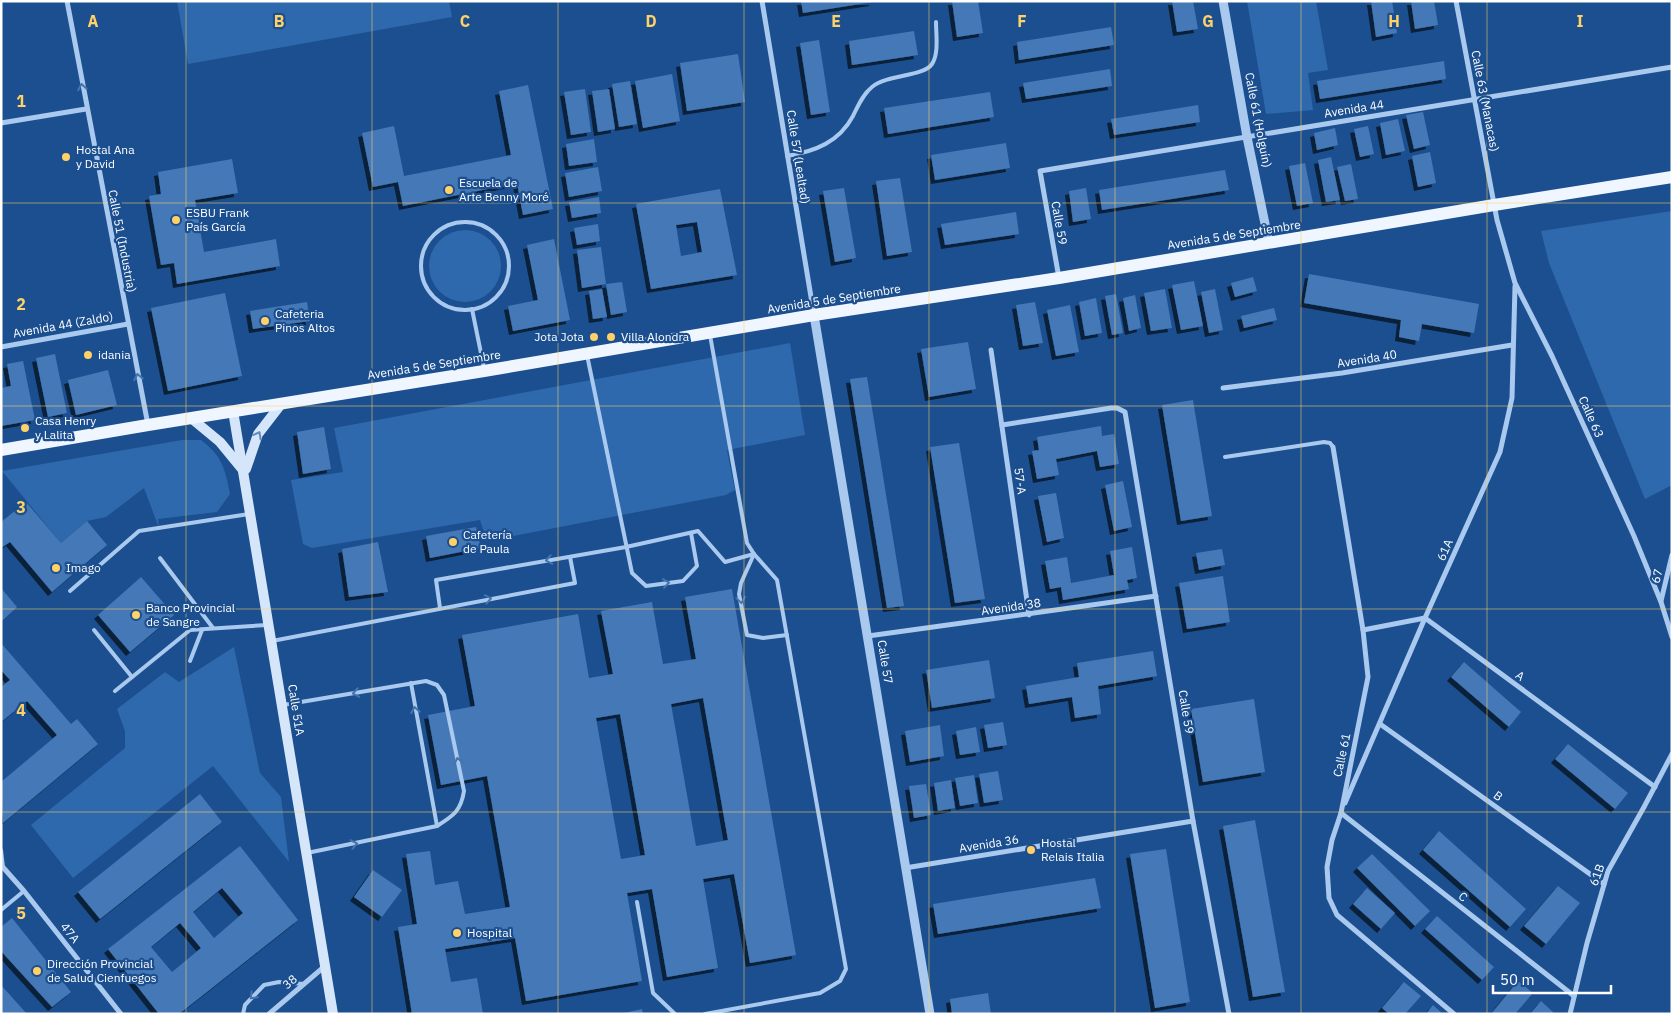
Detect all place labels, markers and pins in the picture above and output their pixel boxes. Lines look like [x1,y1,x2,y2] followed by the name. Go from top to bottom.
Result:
[76,142,135,171] place label: Hostal Ana y David
[60,151,72,163] marker: Hostal Ana y David
[459,175,549,204] place label: Escuela de Arte Benny Moré
[443,184,455,196] marker: Escuela de Arte Benny Moré
[186,205,250,234] place label: ESBU Frank País García
[170,214,182,226] marker: ESBU Frank País García
[275,306,335,335] place label: Cafeteria Pinos Altos
[259,315,271,327] marker: Cafeteria Pinos Altos
[534,329,585,344] place label: Jota Jota
[621,329,690,344] place label: Villa Alondra
[588,331,600,343] marker: Jota Jota
[605,331,617,343] marker: Villa Alondra
[98,347,131,362] place label: idania
[82,349,94,361] marker: idania
[35,413,96,442] place label: Casa Henry y Lalita
[19,422,31,434] marker: Casa Henry y Lalita
[463,527,512,556] place label: Cafetería de Paula
[447,536,459,548] marker: Cafetería de Paula
[66,560,101,575] place label: Imago
[50,562,62,574] marker: Imago
[146,600,235,629] place label: Banco Provincial de Sangre
[130,609,142,621] marker: Banco Provincial de Sangre
[1041,835,1105,864] place label: Hostal Relais Italia
[1025,844,1037,856] marker: Hostal Relais Italia
[467,925,512,940] place label: Hospital
[451,927,463,939] marker: Hospital
[47,956,157,985] place label: Dirección Provincial de Salud Cienfuegos
[31,965,43,977] marker: Dirección Provincial de Salud Cienfuegos

